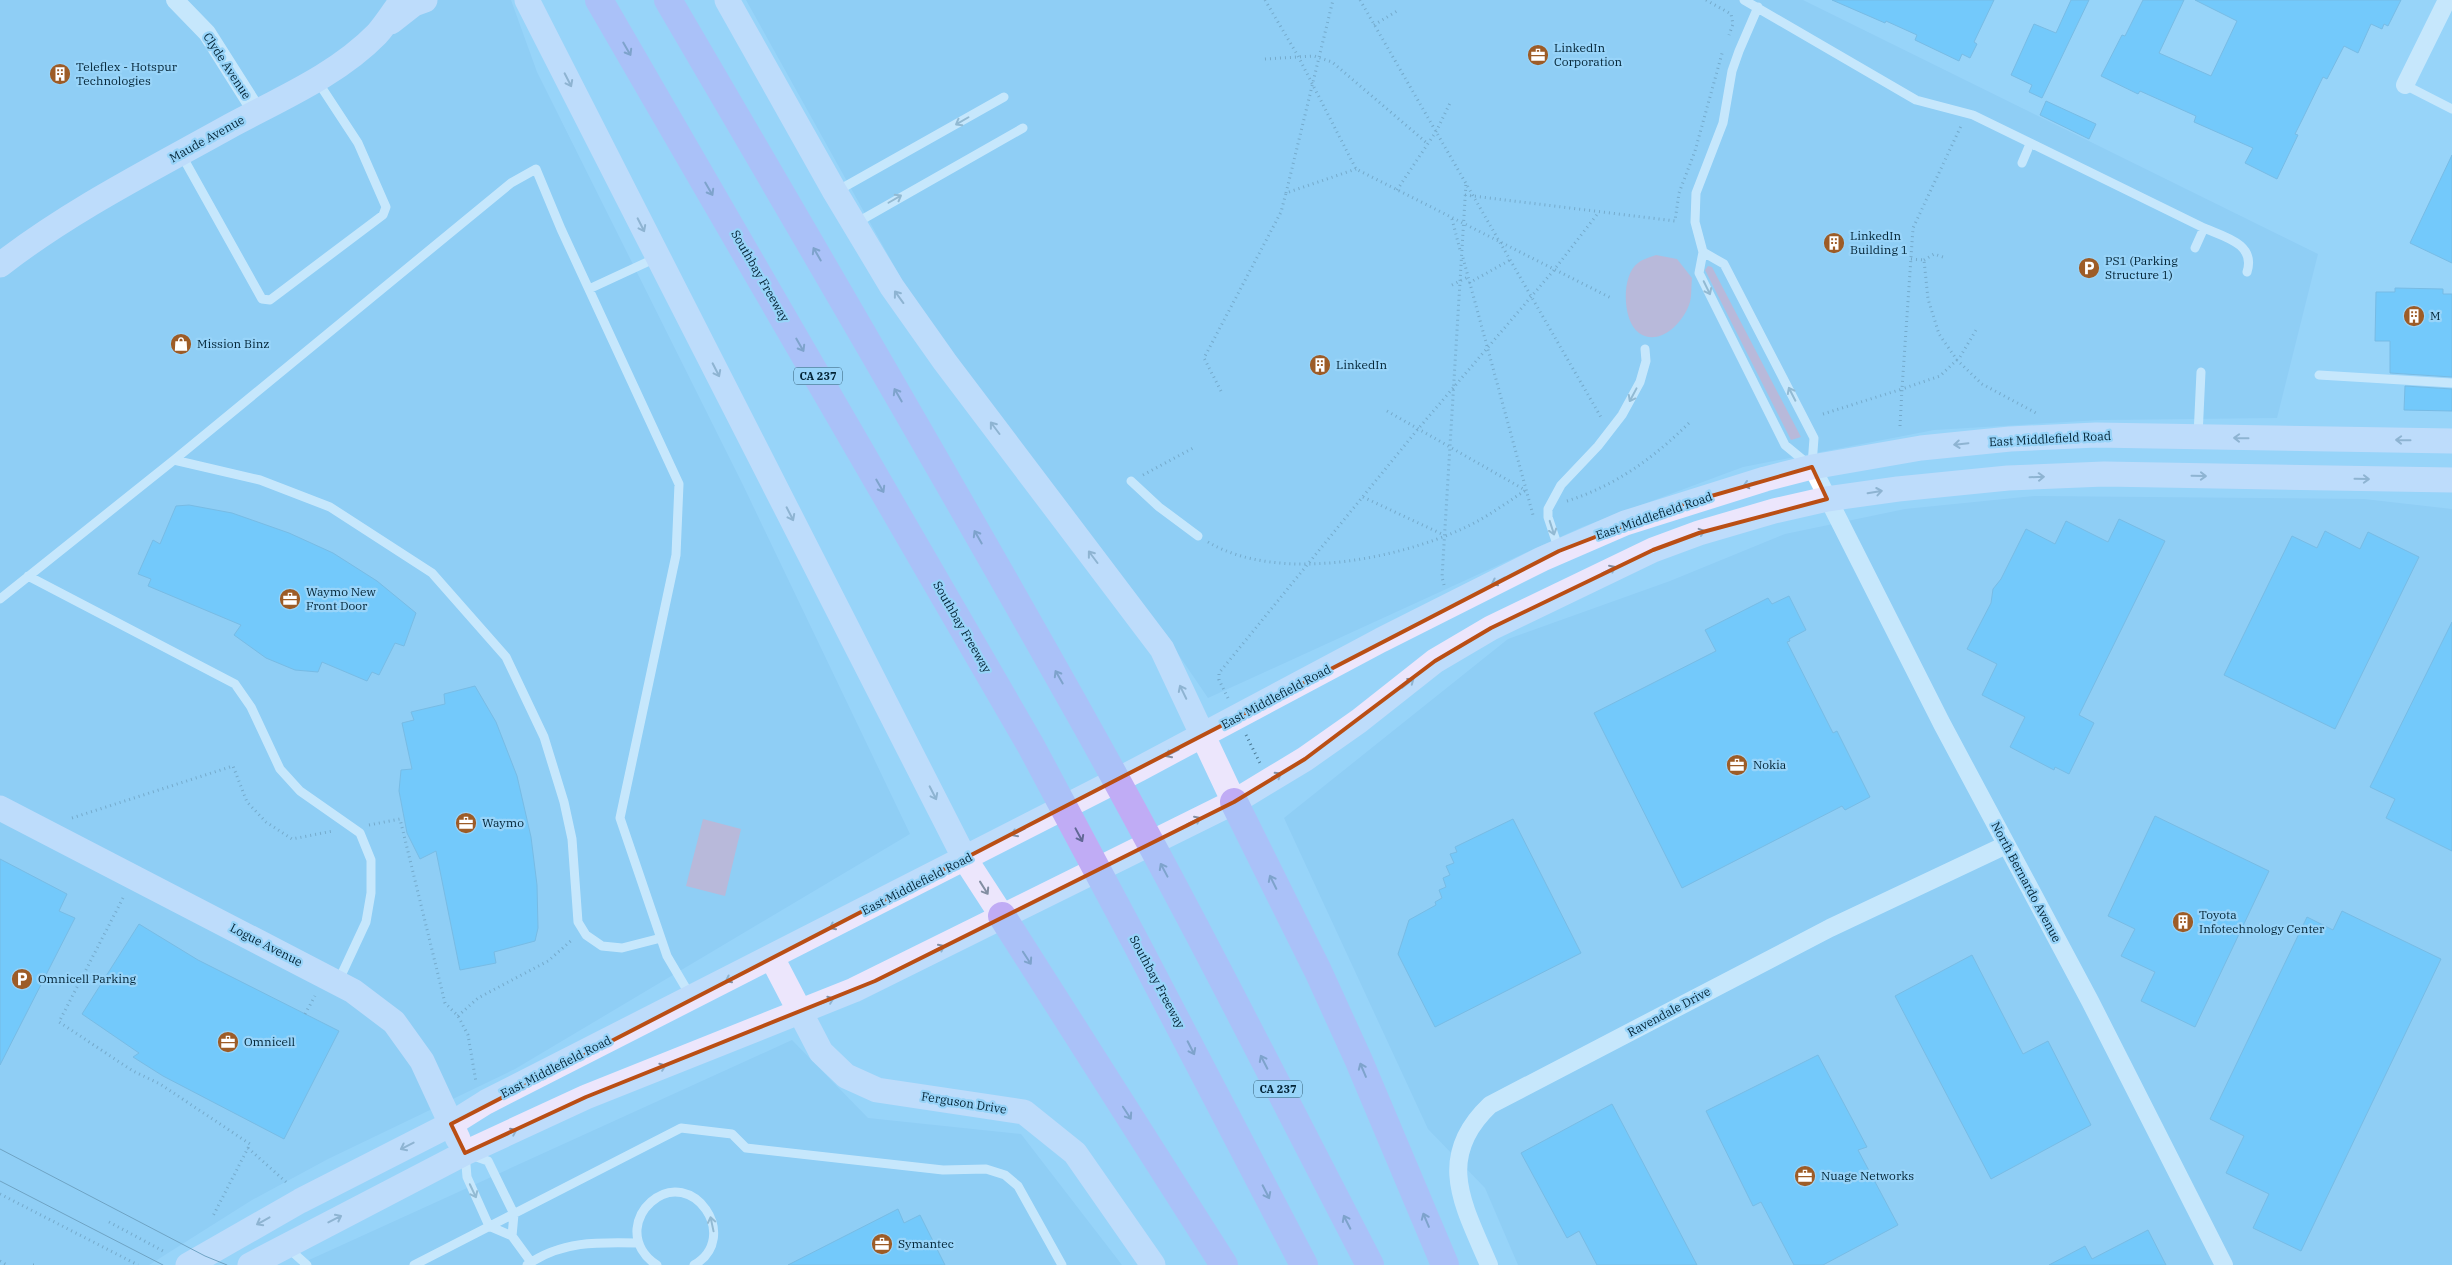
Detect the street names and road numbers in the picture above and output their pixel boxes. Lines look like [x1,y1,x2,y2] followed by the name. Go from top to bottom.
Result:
[200,30,255,102] street label: Clyde Avenue
[167,112,247,165] street label: Maude Avenue
[728,227,793,325] street label: Southbay Freeway
[794,368,842,384] road number: CA 237
[1989,428,2111,449] street label: East Middlefield Road
[1594,489,1714,543] street label: East Middlefield Road
[930,578,995,676] street label: Southbay Freeway
[1218,661,1333,732] street label: East Middlefield Road
[1988,819,2065,945] street label: North Bernardo Avenue
[859,849,975,918] street label: East Middlefield Road
[228,920,305,969] street label: Logue Avenue
[1127,933,1189,1031] street label: Southbay Freeway
[1625,983,1713,1040] street label: Ravendale Drive
[498,1032,614,1101] street label: East Middlefield Road
[1254,1080,1302,1098] road number: CA 237
[920,1088,1008,1117] street label: Ferguson Drive

